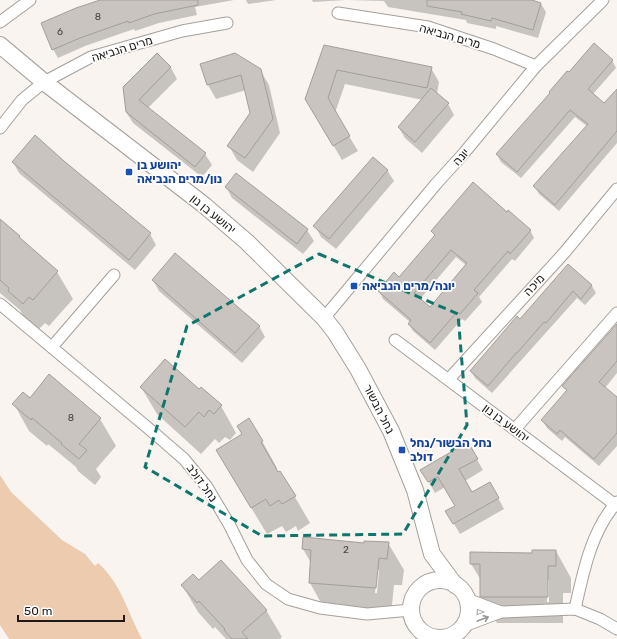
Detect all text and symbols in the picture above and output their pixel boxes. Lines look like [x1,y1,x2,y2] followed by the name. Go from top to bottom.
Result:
[95,11,101,23] house number: 8
[418,21,482,51] street label: מרים הנביאה
[57,26,63,38] house number: 6
[90,33,154,65] street label: מרים הנביאה
[450,146,472,168] street label: יונה
[137,158,222,186] place label: יהושע בן נון/מרים הנביאה
[124,167,134,177] marker: יהושע בן נון/מרים הנביאה
[187,191,239,237] street label: יהושע בן נון
[521,271,547,299] street label: מיכה
[362,279,455,293] place label: יונה/מרים הנביאה
[349,281,359,291] marker: יונה/מרים הנביאה
[361,382,397,436] street label: נחל הבשור
[480,401,532,445] street label: יהושע בן נון
[68,412,74,424] house number: 8
[410,436,491,464] place label: נחל הבשור/נחל דולב
[397,445,407,455] marker: נחל הבשור/נחל דולב
[184,461,220,505] street label: נחל דולב
[343,544,349,556] house number: 2
[18,597,124,623] scale bar
[24,604,52,618] text: 50 m
[476,615,488,623] one-way arrow

